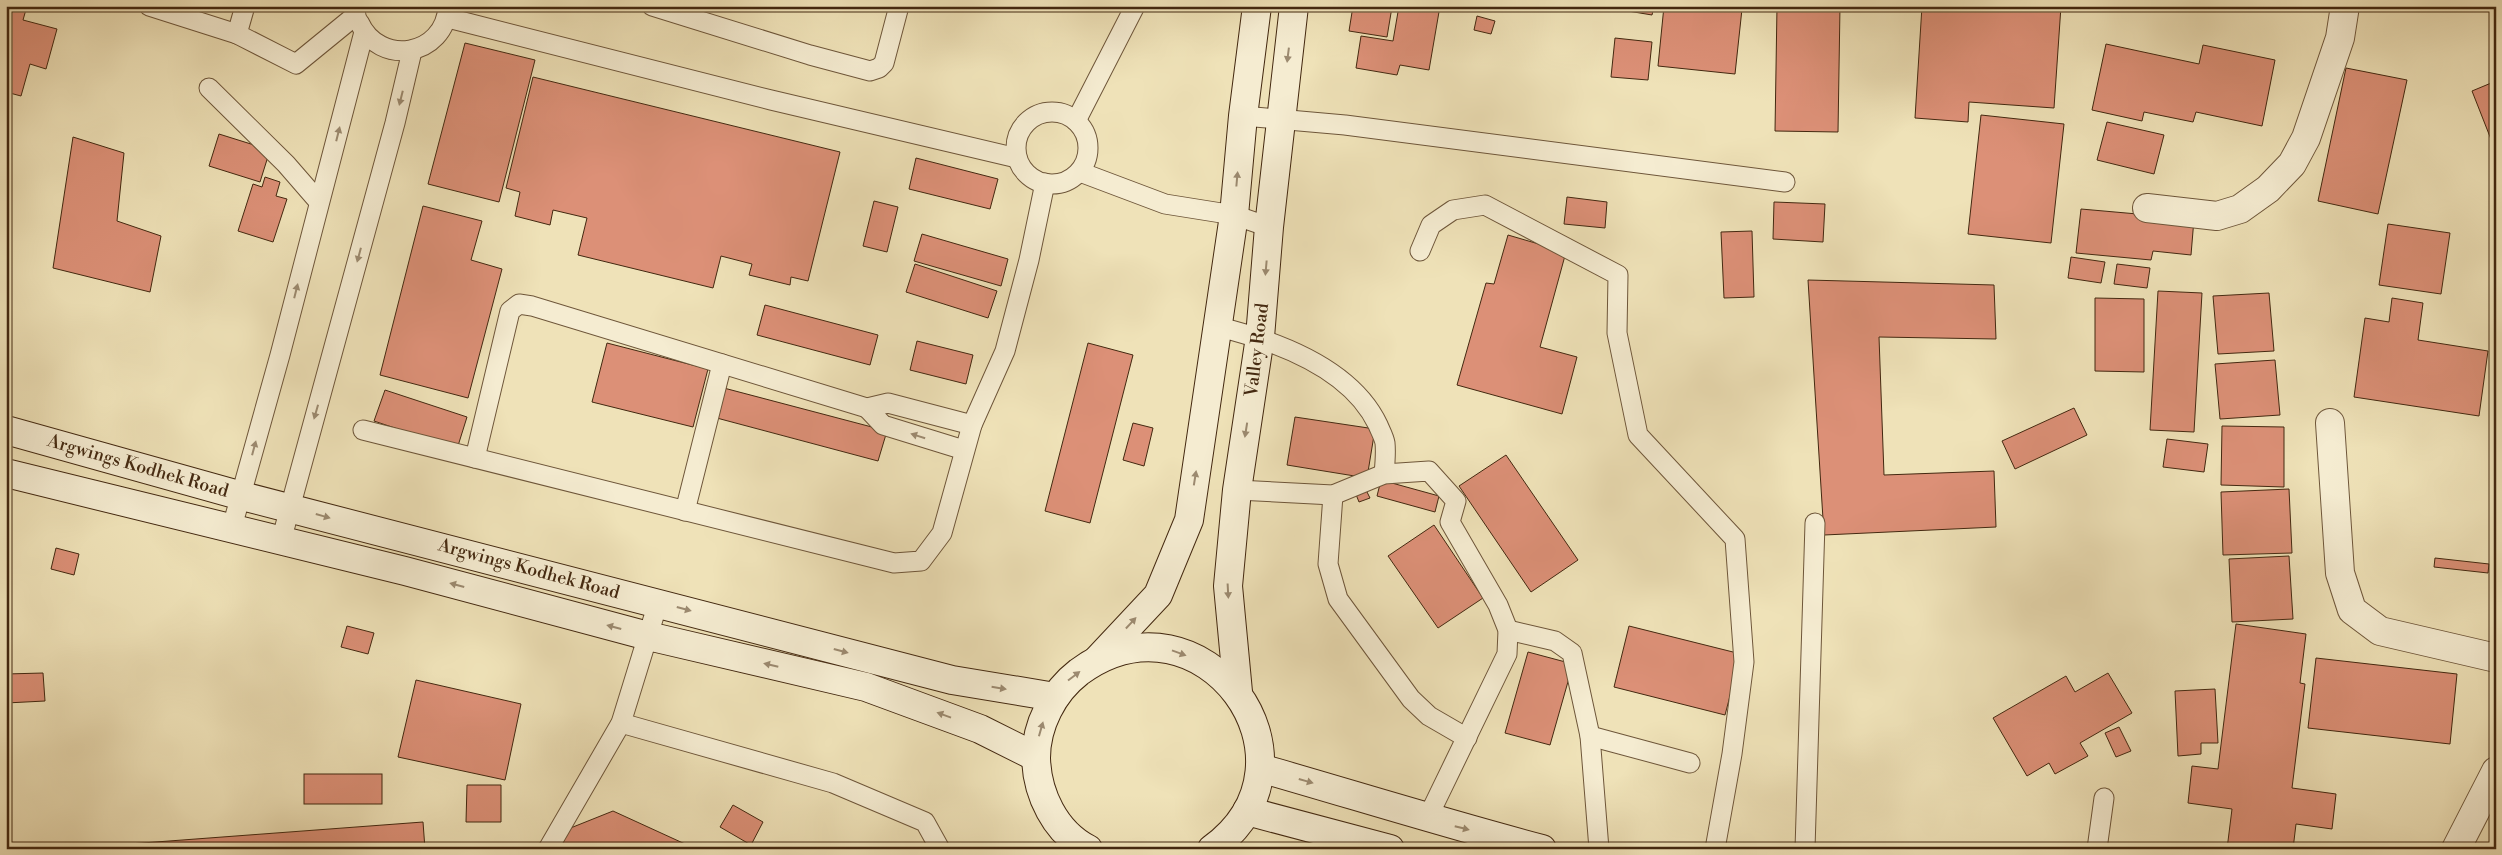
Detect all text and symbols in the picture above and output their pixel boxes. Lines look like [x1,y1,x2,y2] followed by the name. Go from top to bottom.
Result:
[1284,47,1292,63] one-way arrow
[397,91,405,106] one-way arrow
[334,127,342,142] one-way arrow
[1234,170,1242,186] one-way arrow
[355,248,363,263] one-way arrow
[1262,261,1270,277] one-way arrow
[292,284,300,299] one-way arrow
[1240,301,1274,399] street label: Valley Road
[312,405,320,420] one-way arrow
[1242,422,1250,438] one-way arrow
[44,429,232,503] street label: Argwings Kodhek Road
[910,431,925,439] one-way arrow
[250,441,258,456] one-way arrow
[1192,470,1200,486] one-way arrow
[316,513,331,521] one-way arrow
[435,533,623,605] street label: Argwings Kodhek Road
[449,580,464,588] one-way arrow
[1225,583,1233,599] one-way arrow
[677,606,692,614] one-way arrow
[1125,618,1137,630] one-way arrow
[606,623,621,631] one-way arrow
[834,647,849,655] one-way arrow
[1172,649,1187,657] one-way arrow
[764,661,779,669] one-way arrow
[1067,671,1081,681] one-way arrow
[991,684,1007,692] one-way arrow
[936,711,951,719] one-way arrow
[1037,721,1045,736] one-way arrow
[1299,778,1314,786] one-way arrow
[1454,824,1469,832] one-way arrow

